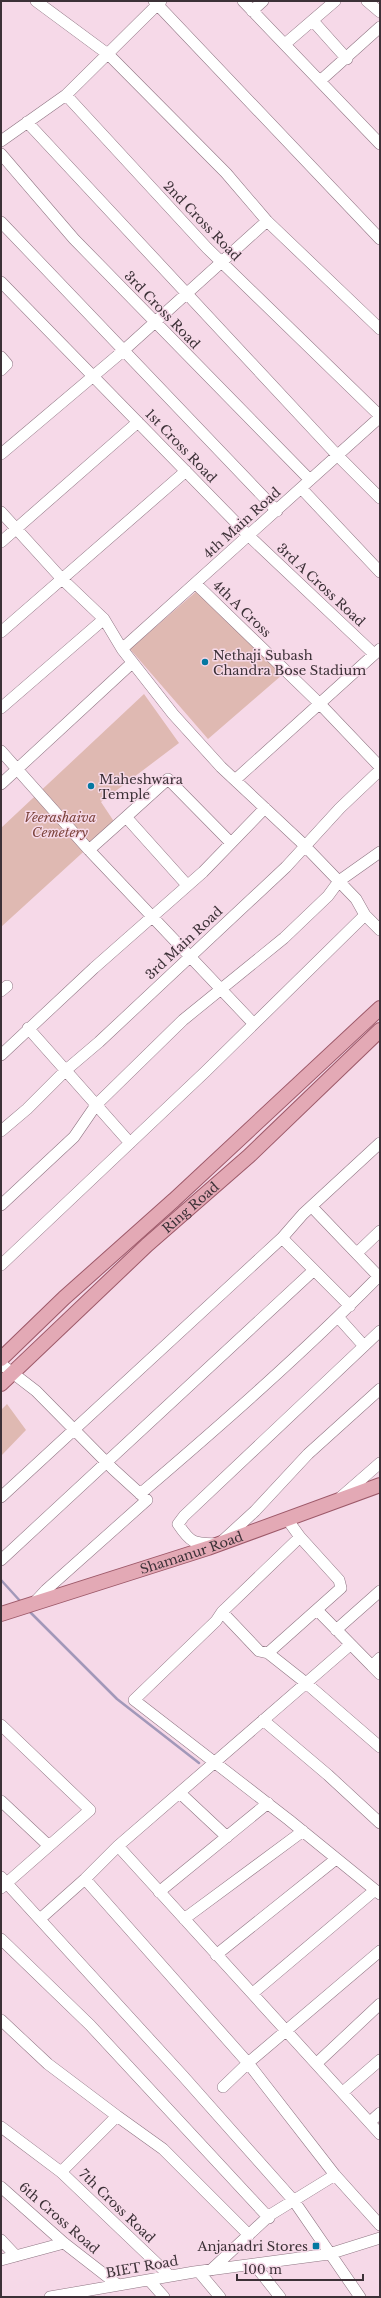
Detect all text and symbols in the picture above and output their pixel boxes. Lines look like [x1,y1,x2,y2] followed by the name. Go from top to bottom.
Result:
[160,177,245,265] street label: 2nd Cross Road
[121,268,204,353] street label: 3rd Cross Road
[142,406,220,486] street label: 1st Cross Road
[200,484,284,562] street label: 4th Main Road
[273,540,369,630] street label: 3rd A Cross Road
[209,577,275,641] street label: 4th A Cross
[213,647,366,679] place label: Nethaji Subash Chandra Bose Stadium
[200,657,210,667] marker: Nethaji Subash Chandra Bose Stadium
[99,771,184,803] place label: Maheshwara Temple
[86,781,96,791] marker: Maheshwara Temple
[24,809,96,841] park label: Veerashaiva Cemetery
[142,903,226,983] street label: 3rd Main Road
[158,1178,222,1237] street label: Ring Road
[138,1527,245,1578] street label: Shamanur Road
[75,2165,159,2247] street label: 7th Cross Road
[15,2178,103,2258] street label: 6th Cross Road
[196,2238,308,2255] place label: Anjanadri Stores
[311,2241,321,2251] marker: Anjanadri Stores
[105,2252,180,2282] street label: BIET Road
[237,2256,363,2282] scale bar
[243,2262,282,2277] text: 100 m

